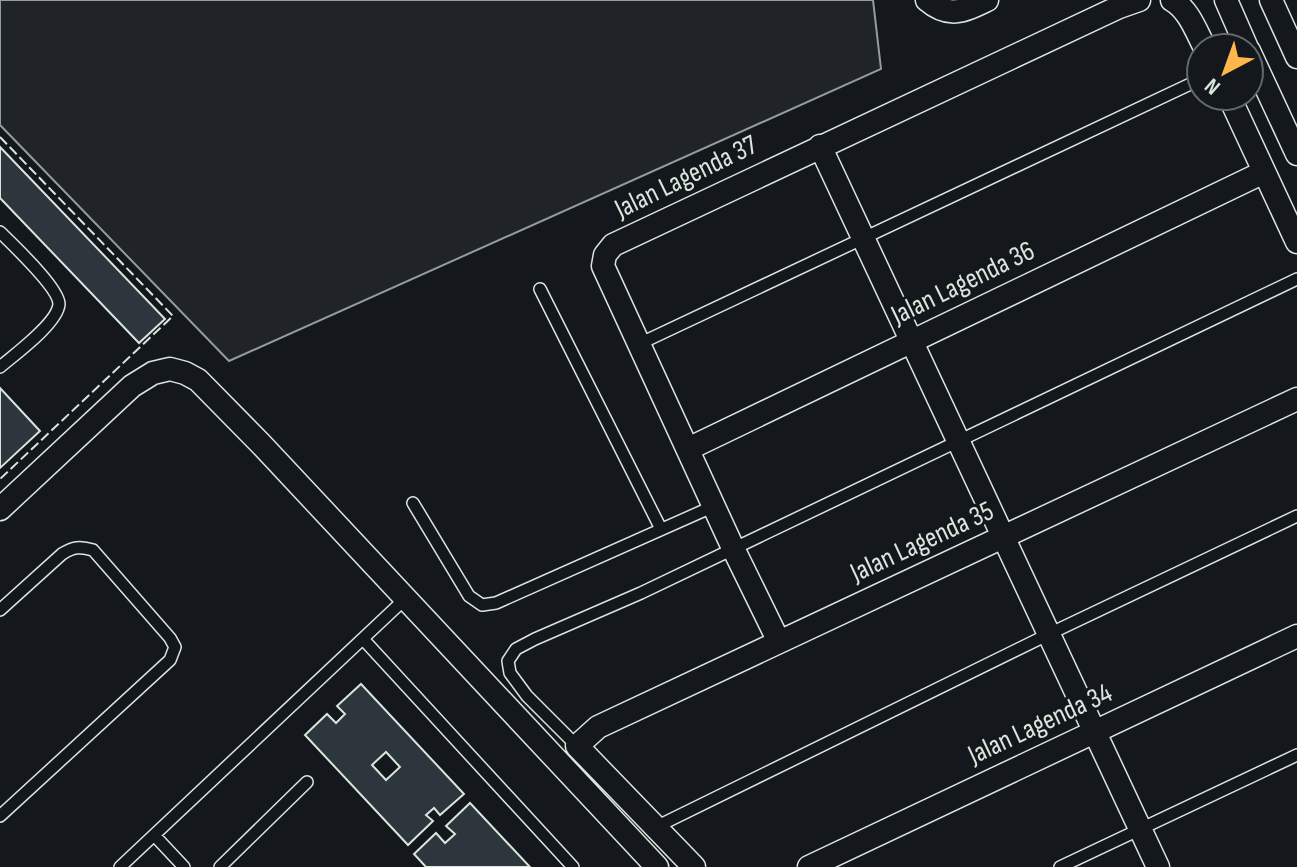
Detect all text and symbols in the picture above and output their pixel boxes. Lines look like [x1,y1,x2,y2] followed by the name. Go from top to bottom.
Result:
[1185,32,1265,112] north arrow
[1200,72,1226,100] text: N
[609,128,763,226] street label: Jalan Lagenda 37
[885,234,1040,332] street label: Jalan Lagenda 36
[844,494,999,590] street label: Jalan Lagenda 35
[962,676,1117,772] street label: Jalan Lagenda 34

